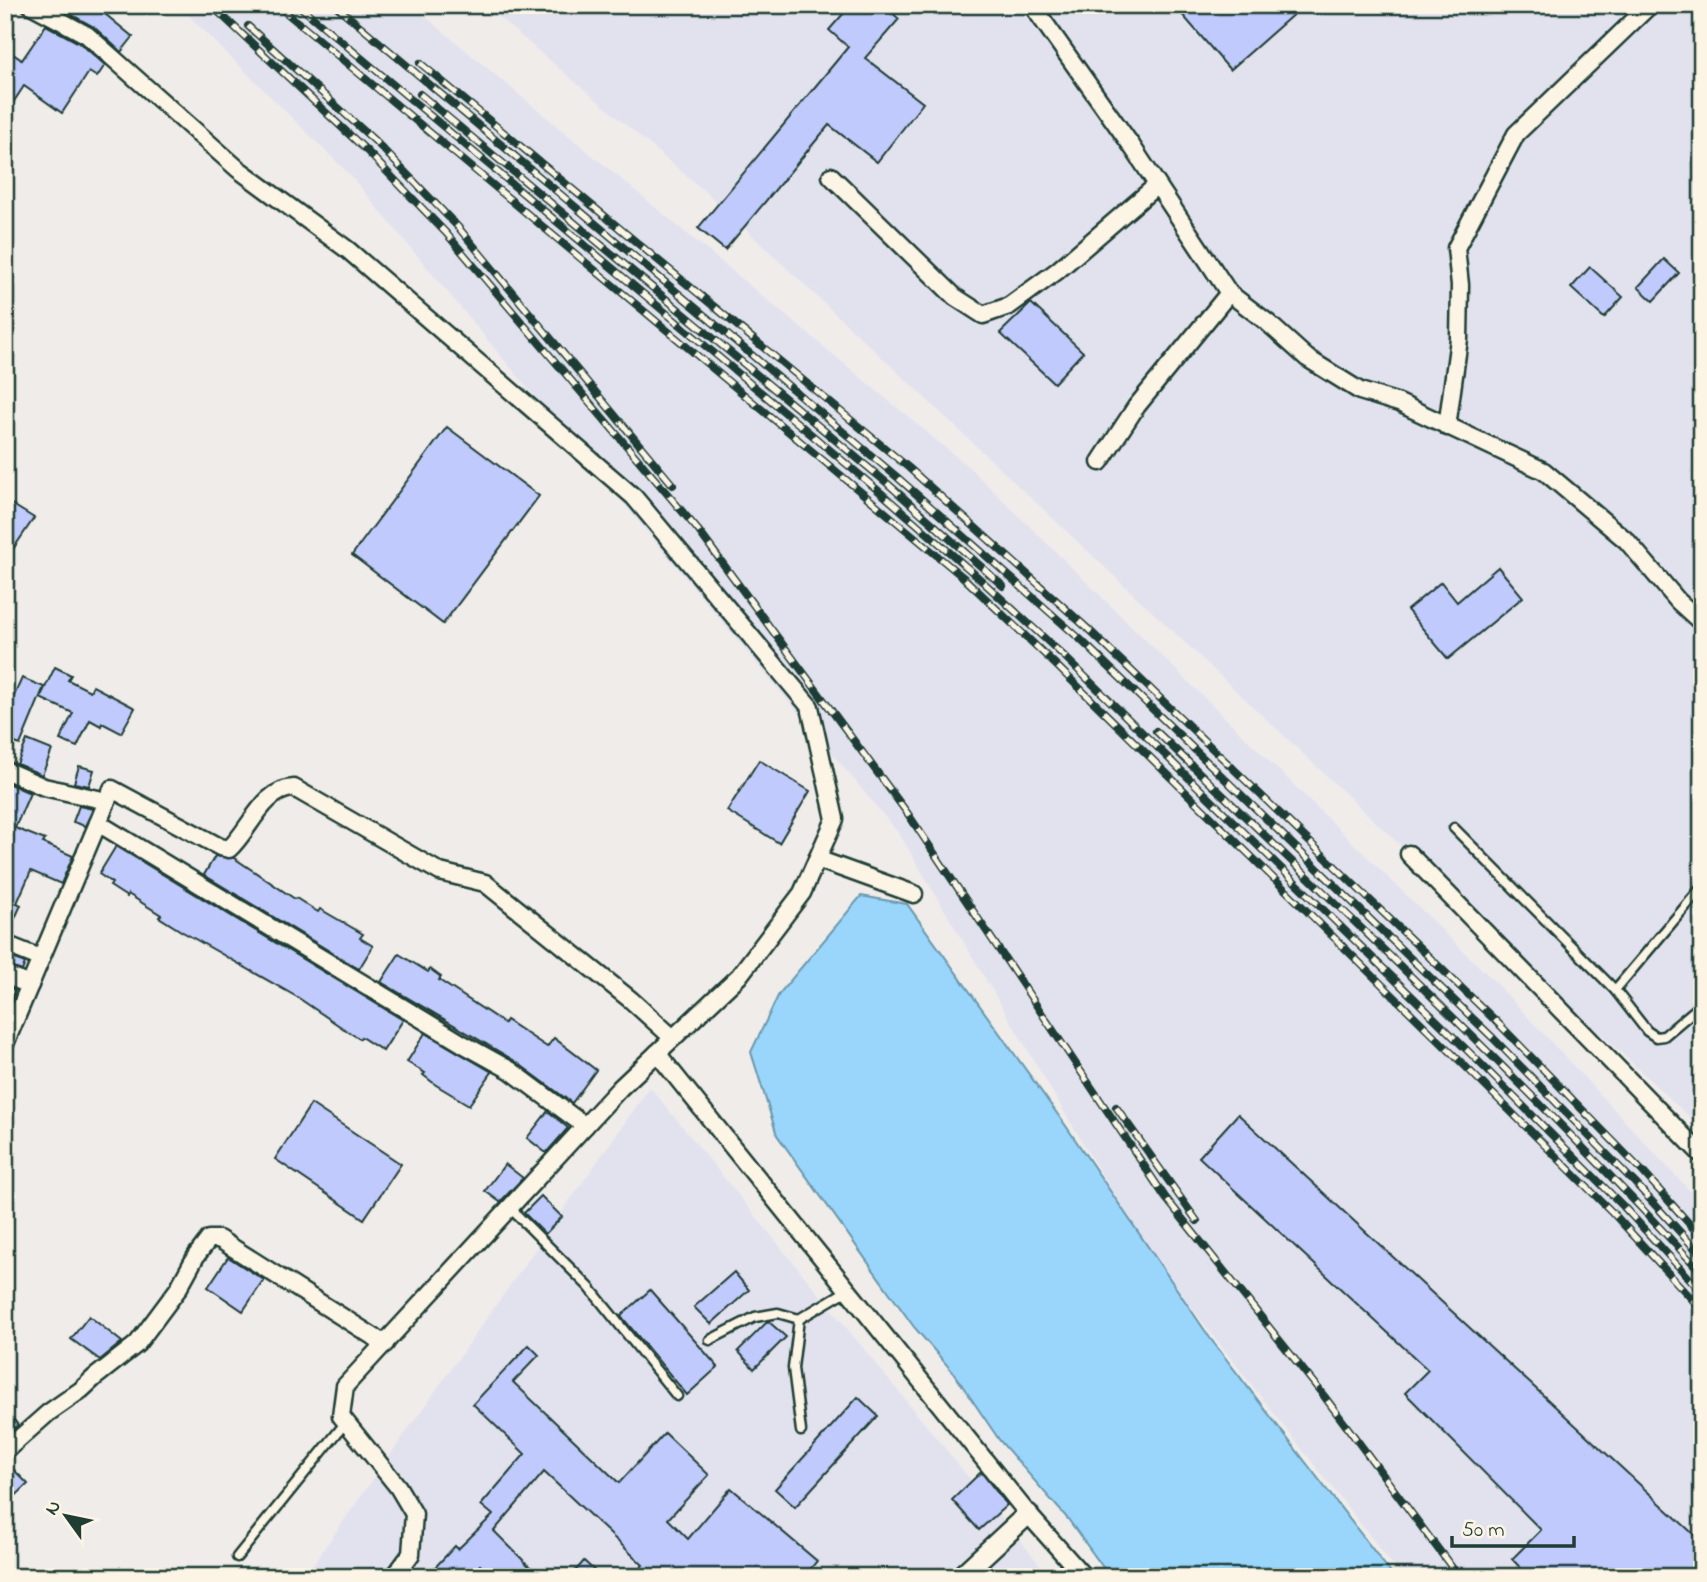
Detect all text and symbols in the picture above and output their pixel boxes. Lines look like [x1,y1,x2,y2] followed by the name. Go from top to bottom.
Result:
[32,1480,102,1550] north arrow
[39,1495,69,1521] text: N
[1452,1505,1574,1549] scale bar
[1462,1516,1505,1546] text: 50 m

